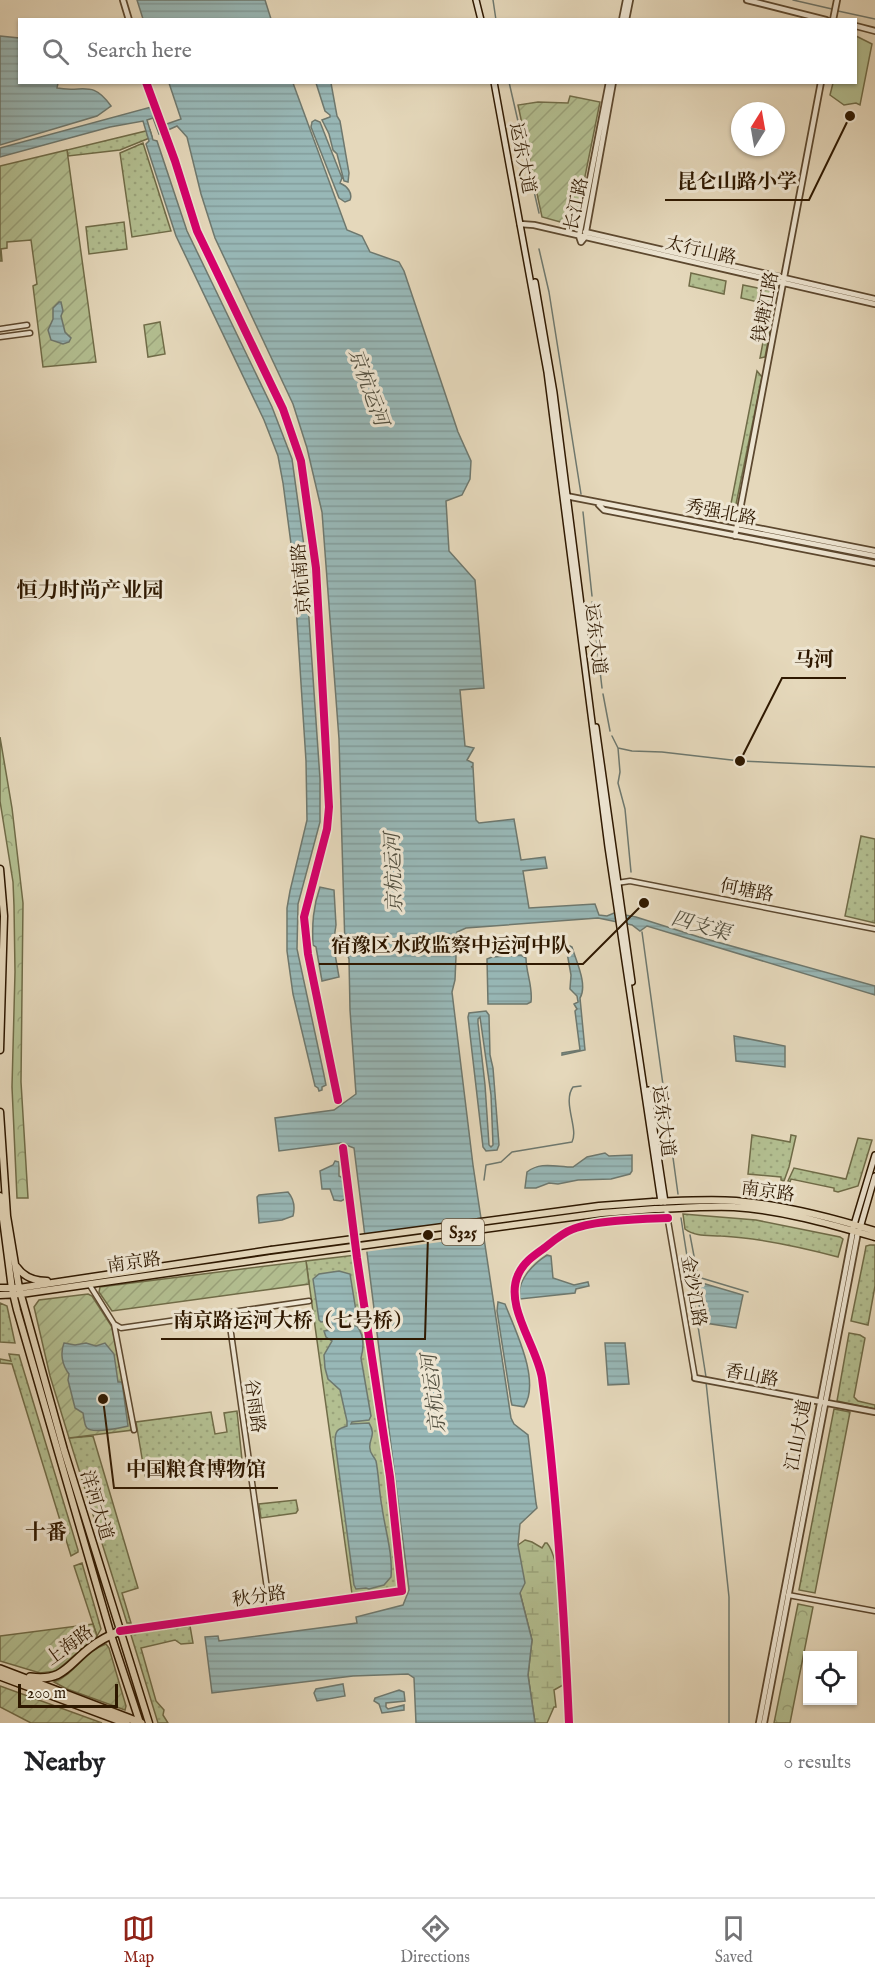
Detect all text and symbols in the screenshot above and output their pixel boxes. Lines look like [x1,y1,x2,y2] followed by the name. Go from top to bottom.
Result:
[18,18,857,84] search box
[39,35,72,68] icon: search
[87,37,192,65] text: Search here
[731,102,785,156] north arrow
[503,121,540,196] street label: 运东大道
[665,162,809,200] callout: 昆仑山路小学
[677,170,797,195] text: 昆仑山路小学
[561,176,594,233] street label: 长江路
[663,232,738,271] street label: 太行山路
[748,270,785,345] street label: 钱塘江路
[342,346,394,432] water label: 京杭运河
[683,495,758,532] street label: 秀强北路
[288,542,317,616] street label: 京杭南路
[17,578,164,605] district label: 恒力时尚产业园
[579,602,610,676] street label: 运东大道
[782,640,846,678] callout: 马河
[794,648,834,673] text: 马河
[381,830,408,913] water label: 京杭运河
[718,875,775,908] street label: 何塘路
[668,906,736,948] water label: 四支渠
[319,926,583,964] callout: 宿豫区水政监察中运河中队
[331,934,571,959] text: 宿豫区水政监察中运河中队
[646,1084,679,1158] street label: 运东大道
[739,1177,796,1208] street label: 南京路
[442,1219,484,1245] road number: S325
[106,1248,163,1279] street label: 南京路
[675,1254,710,1329] street label: 金沙江路
[161,1301,425,1339] callout: 南京路运河大桥（七号桥）
[173,1309,413,1334] text: 南京路运河大桥（七号桥）
[417,1350,452,1435] water label: 京杭运河
[723,1360,780,1393] street label: 香山路
[238,1378,269,1435] street label: 谷雨路
[781,1398,818,1473] street label: 江山大道
[114,1450,278,1488] callout: 中国粮食博物馆
[126,1458,266,1483] text: 中国粮食博物馆
[74,1468,117,1543] street label: 洋河大道
[25,1520,67,1547] district label: 十番
[231,1582,288,1613] street label: 秋分路
[41,1621,98,1671] street label: 上海路
[803,1651,857,1705] map controls
[803,1651,857,1705] button: locate
[18,1681,118,1708] scale bar
[27,1684,66,1704] text: 200 m
[24,1746,105,1779] text: Nearby
[784,1750,851,1775] text: 0 results
[122,1912,155,1968] tab: Map
[400,1912,470,1968] tab: Directions
[715,1912,753,1968] tab: Saved

